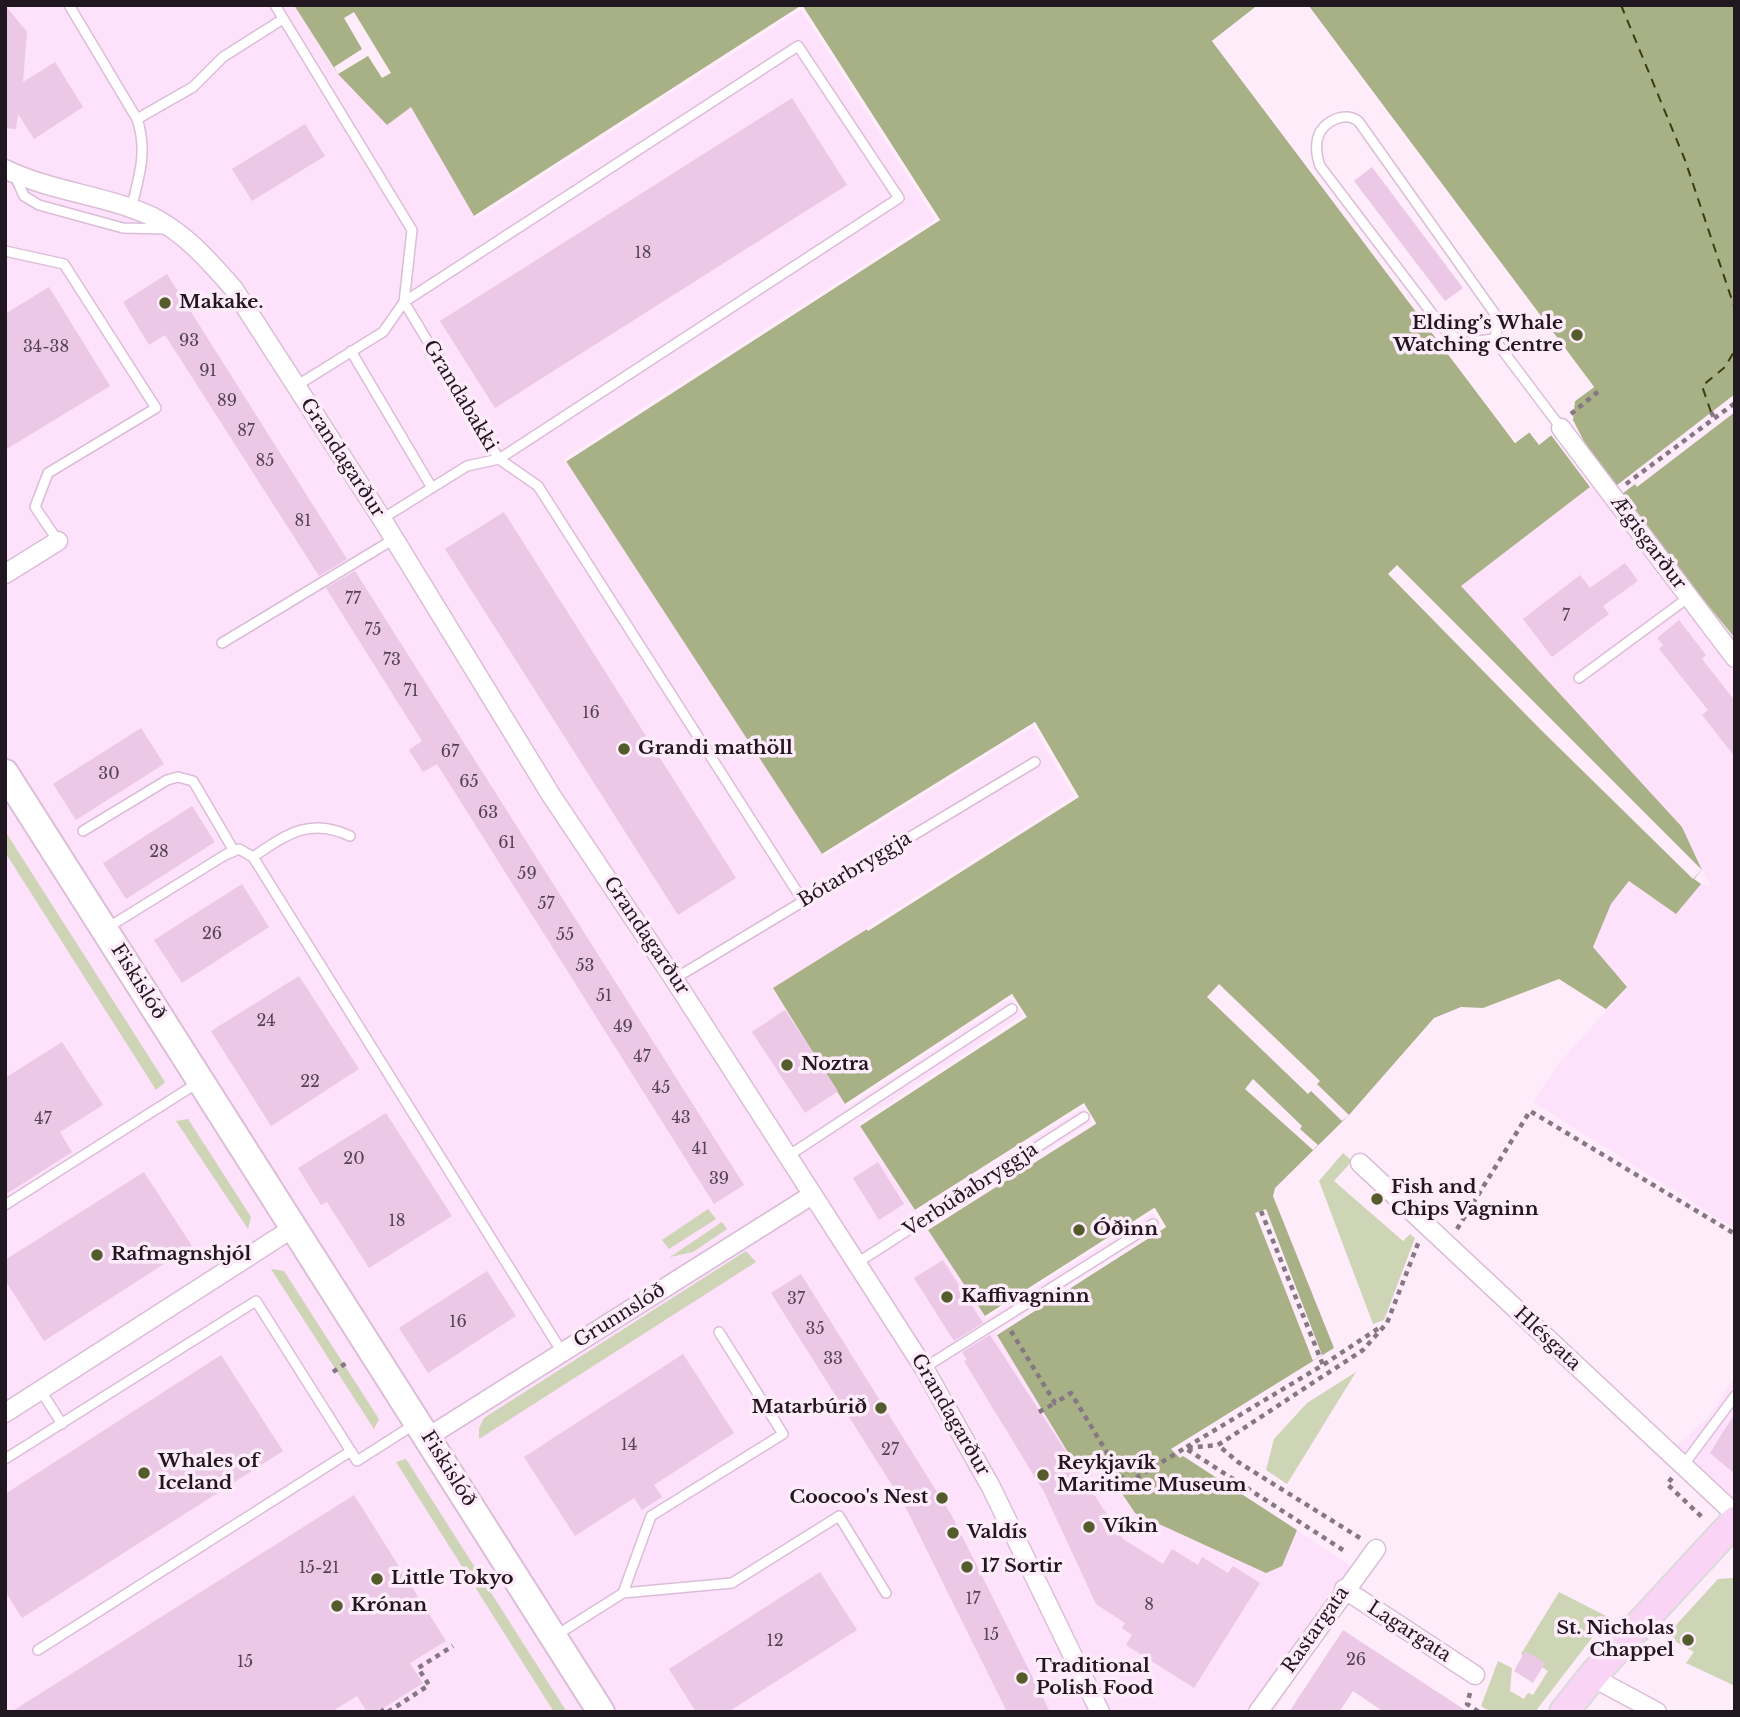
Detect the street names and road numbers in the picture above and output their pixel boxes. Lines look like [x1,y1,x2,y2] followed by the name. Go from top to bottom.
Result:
[418,336,502,456] street label: Grandabakki
[295,394,389,522] street label: Grandagarður
[1605,492,1691,594] street label: Ægisgarður
[794,827,916,913] street label: Bótarbryggja
[598,873,694,999] street label: Grandagarður
[106,940,170,1024] street label: Fiskislóð
[900,1138,1042,1242] street label: Verbúðabryggja
[570,1279,670,1353] street label: Grunnslóð
[1509,1302,1585,1376] street label: Hlésgata
[906,1350,994,1480] street label: Grandagarður
[416,1427,480,1511] street label: Fiskislóð
[1278,1582,1354,1678] street label: Rastargata
[1363,1597,1455,1667] street label: Lagargata

